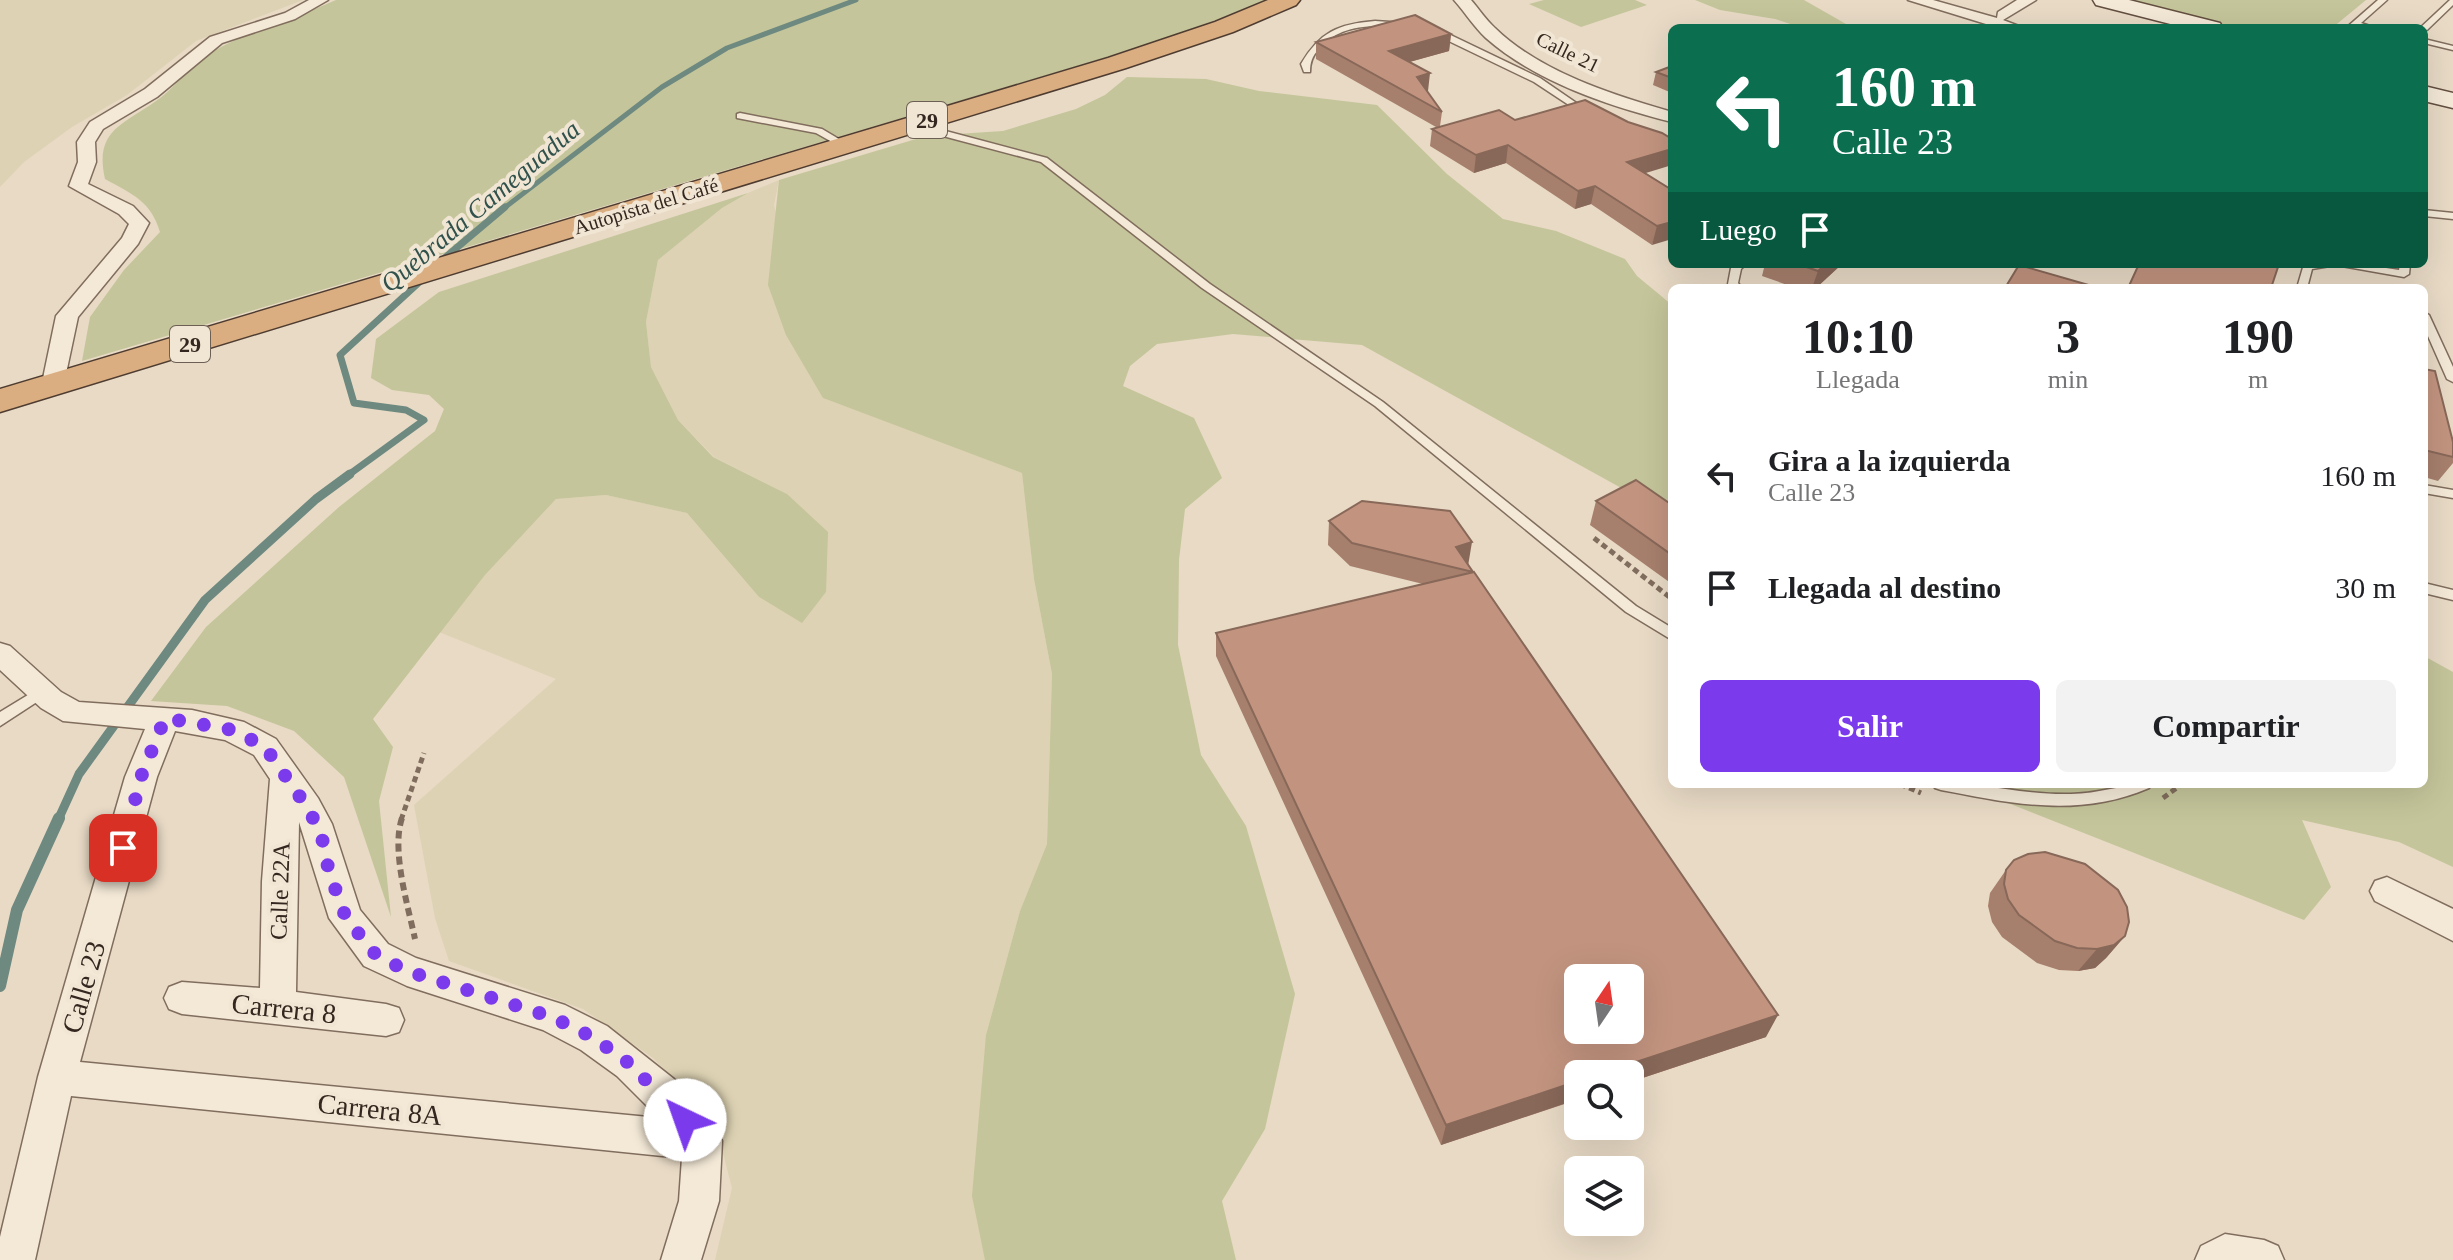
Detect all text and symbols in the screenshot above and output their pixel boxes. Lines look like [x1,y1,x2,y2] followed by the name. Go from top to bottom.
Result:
[1533,27,1603,77] street label: Calle 21
[1700,56,1804,160] icon: left
[1832,56,1977,118] text: 160 m
[907,102,947,138] road number: 29
[375,115,586,298] water label: Quebrada Cameguadua
[1832,122,1953,162] text: Calle 23
[571,174,721,239] street label: Autopista del Café
[1793,208,1837,252] icon: arrive
[1700,213,1777,246] text: Luego
[1802,310,1914,363] text: 10:10
[2056,310,2080,363] text: 3
[2222,310,2294,363] text: 190
[170,326,210,362] road number: 29
[1816,365,1900,394] text: Llegada
[2048,365,2088,394] text: min
[2248,365,2268,394] text: m
[1768,444,2011,477] text: Gira a la izquierda
[1700,454,1744,498] icon: left
[2320,459,2396,492] text: 160 m
[1768,478,1855,507] text: Calle 23
[1700,566,1744,610] icon: arrive
[1768,571,2001,604] text: Llegada al destino
[2335,571,2396,604] text: 30 m
[1700,680,2040,772] button: Salir
[2056,680,2396,772] button: Compartir
[89,814,157,882] pin
[101,826,145,870] icon: arrive
[265,841,295,940] street label: Calle 22A
[56,938,111,1037] street label: Calle 23
[1564,964,1644,1044] north arrow
[1564,964,1644,1236] map controls
[230,988,338,1029] street label: Carrera 8
[1564,1060,1644,1140] button: search
[643,1078,727,1162] position arrow
[316,1088,445,1132] street label: Carrera 8A
[1564,1156,1644,1236] button: layers

